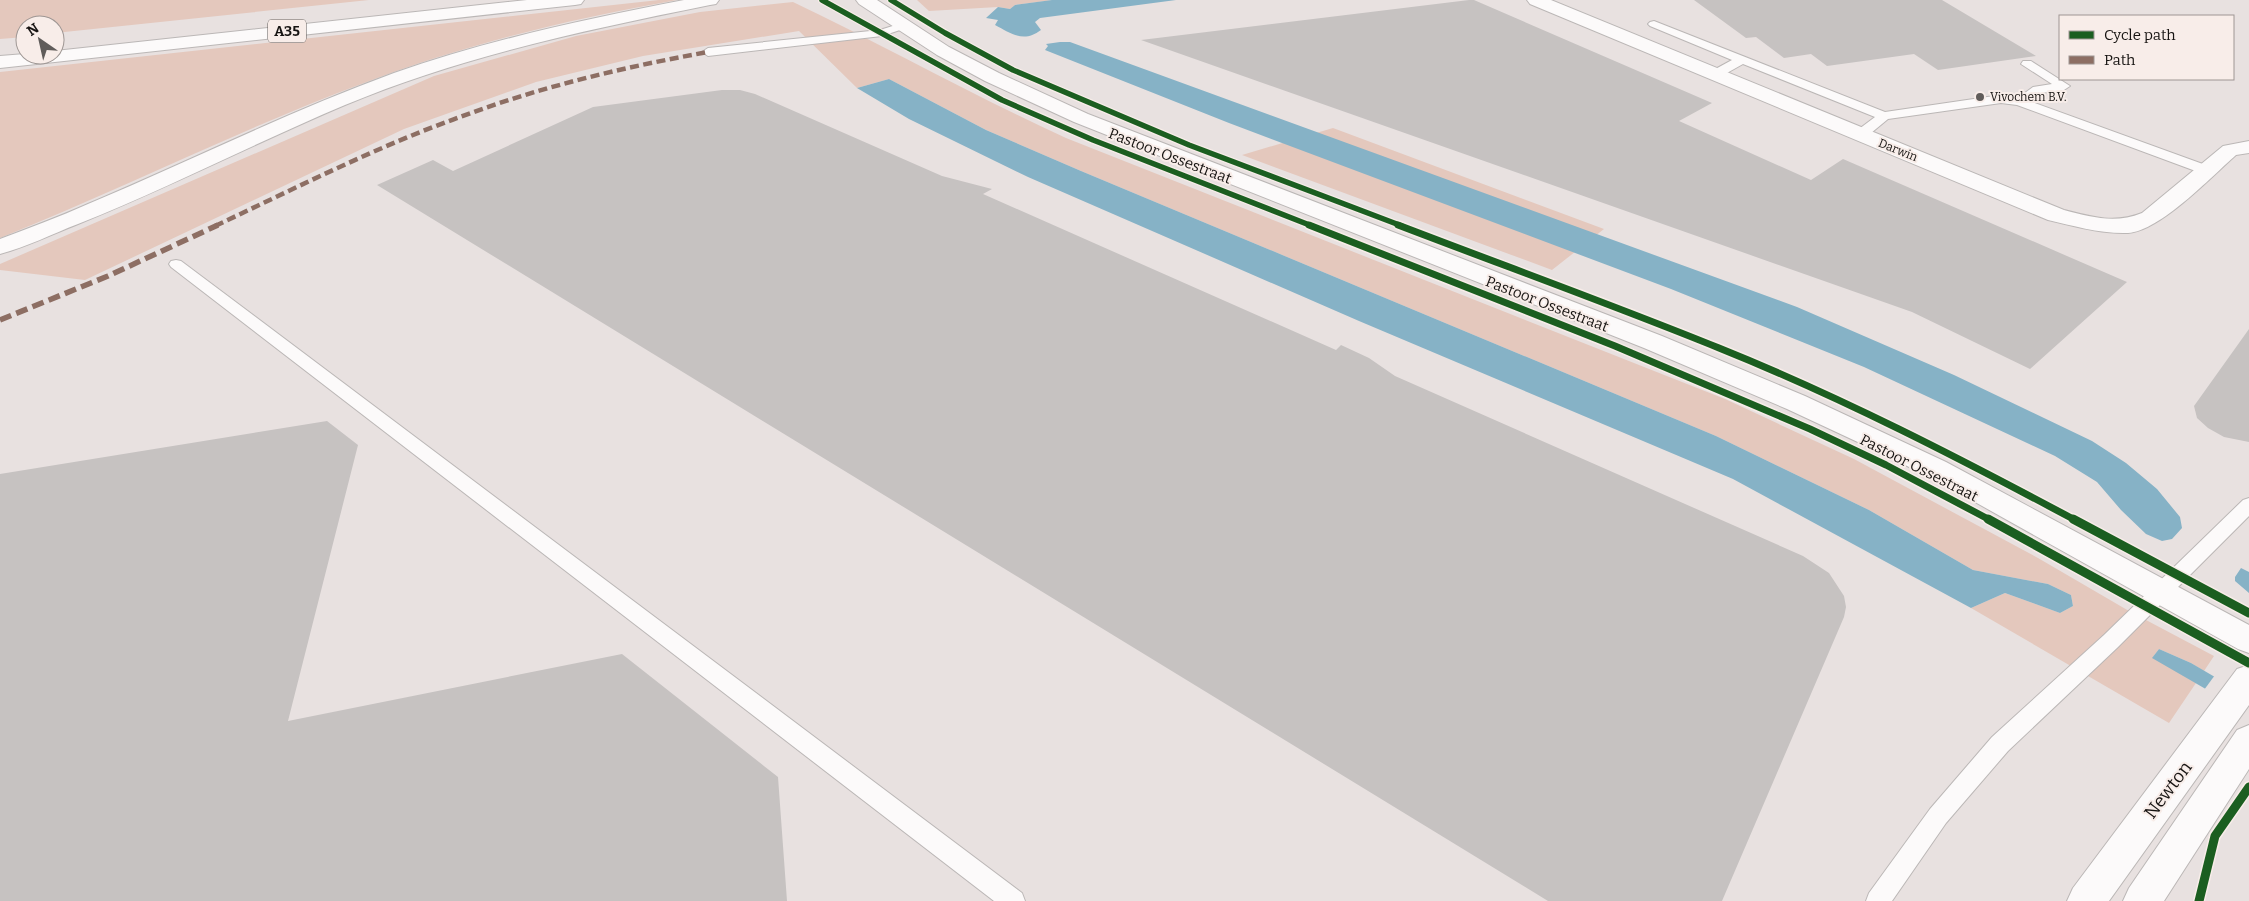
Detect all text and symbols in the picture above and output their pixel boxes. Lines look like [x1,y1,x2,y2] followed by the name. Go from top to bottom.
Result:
[15,15,65,65] north arrow
[2059,15,2234,80] legend
[24,19,42,40] text: N
[268,20,306,42] road number: A35
[2104,26,2176,44] text: Cycle path
[2104,51,2136,69] text: Path
[1990,90,2066,104] place label: Vivochem B.V.
[1974,91,1986,103] marker: Vivochem B.V.
[1106,124,1235,188] street label: Pastoor Ossestraat
[1876,136,1920,164] street label: Darwin
[1483,272,1612,336] street label: Pastoor Ossestraat
[1857,430,1982,506] street label: Pastoor Ossestraat
[2139,757,2197,823] street label: Newton

